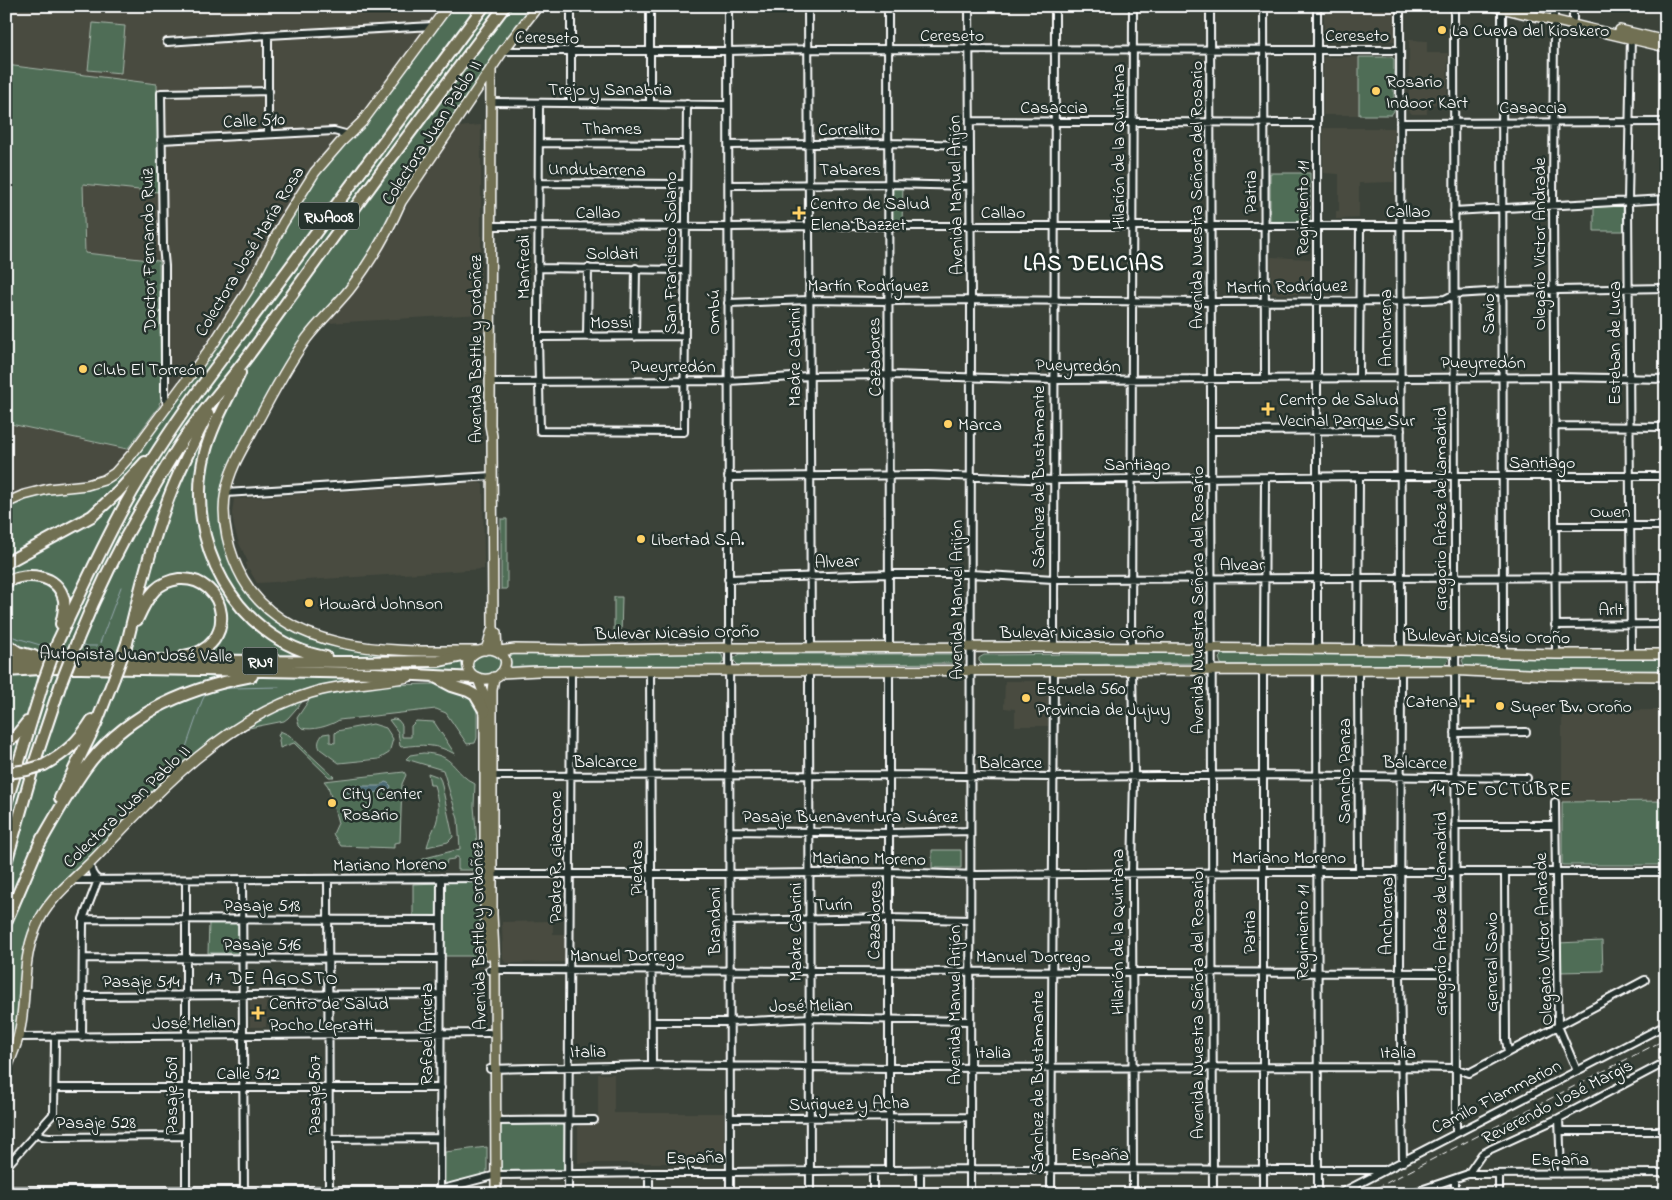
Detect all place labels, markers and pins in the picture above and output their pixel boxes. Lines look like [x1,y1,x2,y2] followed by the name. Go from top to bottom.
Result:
[1452,19,1609,45] place label: La Cueva del Kioskero
[1436,24,1448,36] marker: La Cueva del Kioskero
[1386,70,1468,117] place label: Rosario Indoor Kart
[1370,85,1382,97] marker: Rosario Indoor Kart
[810,192,930,239] place label: Centro de Salud Elena Bazzet
[792,206,806,220] marker: Centro de Salud Elena Bazzet
[93,358,205,384] place label: Club El Torreón
[77,363,89,375] marker: Club El Torreón
[1278,388,1416,435] place label: Centro de Salud Vecinal Parque Sur
[1261,402,1275,416] marker: Centro de Salud Vecinal Parque Sur
[958,413,1002,439] place label: Marca
[942,418,954,430] marker: Marca
[651,528,745,554] place label: Libertad S.A.
[635,533,647,545] marker: Libertad S.A.
[319,592,443,618] place label: Howard Johnson
[303,597,315,609] marker: Howard Johnson
[1036,677,1170,724] place label: Escuela 560 Provincia de Jujuy
[1406,690,1458,716] place label: Catena
[1020,692,1032,704] marker: Escuela 560 Provincia de Jujuy
[1462,695,1474,707] marker: Catena
[1510,695,1632,721] place label: Super Bv. Oroño
[1494,700,1506,712] marker: Super Bv. Oroño
[342,782,423,829] place label: City Center Rosario
[326,797,338,809] marker: City Center Rosario
[269,992,389,1039] place label: Centro de Salud Pocho Lepratti
[251,1006,265,1020] marker: Centro de Salud Pocho Lepratti

